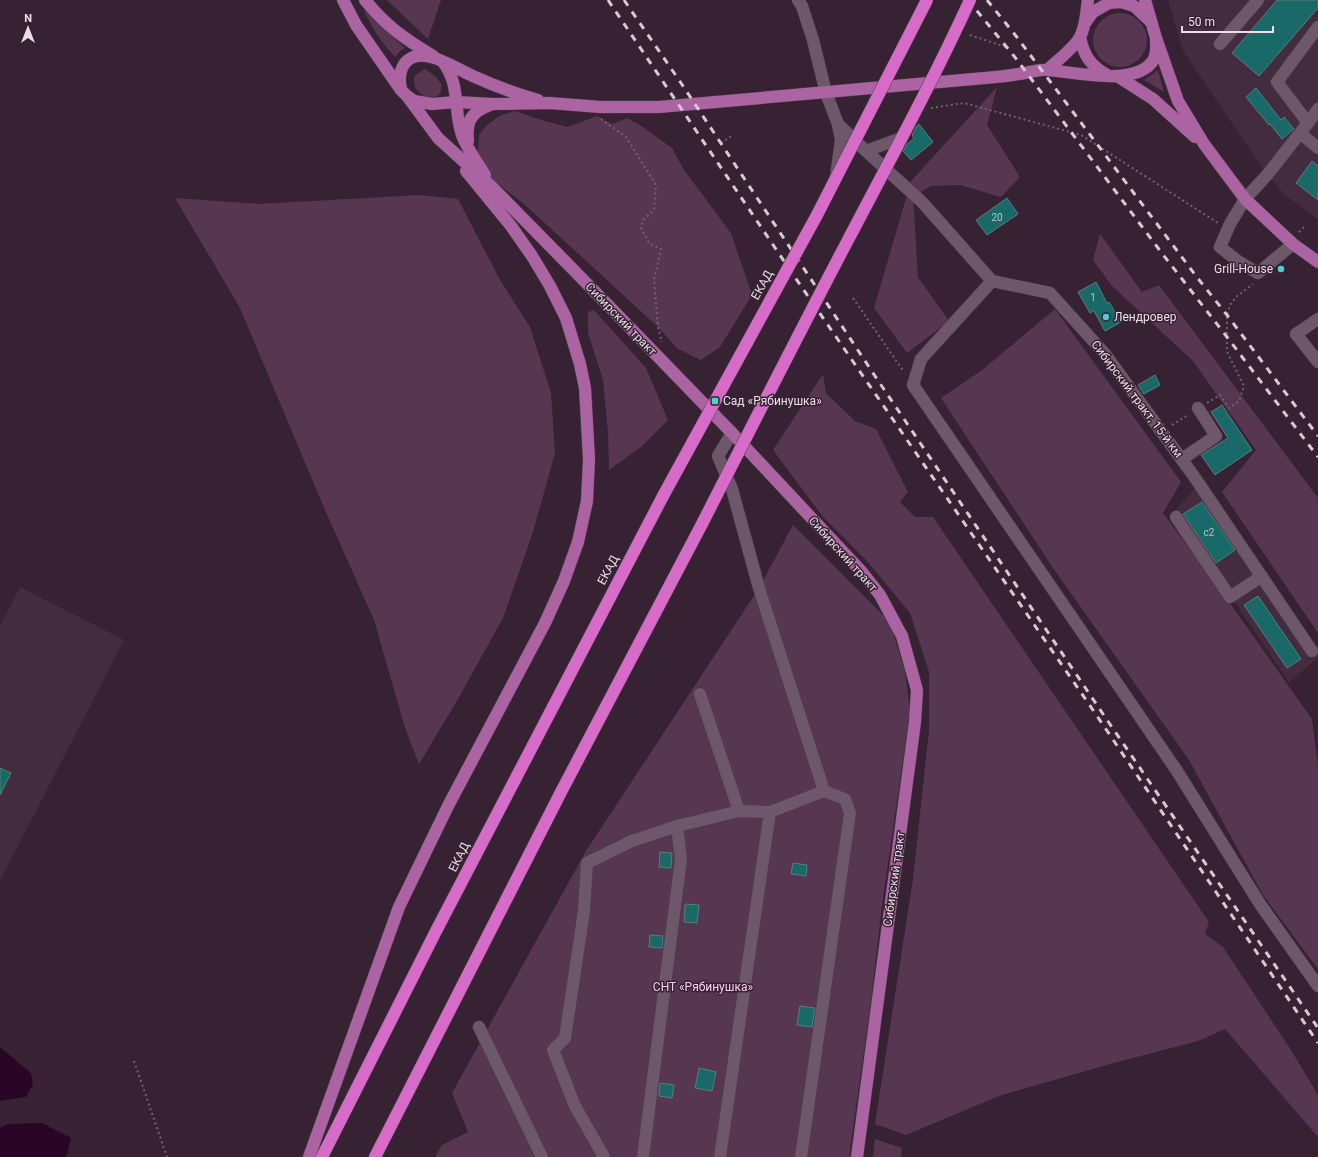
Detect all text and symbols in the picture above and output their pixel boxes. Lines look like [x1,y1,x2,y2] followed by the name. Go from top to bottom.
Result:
[8,8,48,48] north arrow
[1182,8,1273,34] scale bar
[24,12,32,25] text: N
[1188,15,1215,29] text: 50 m
[991,212,1003,223] house number: 20
[1214,262,1273,276] place label: Grill-House
[1276,264,1286,274] marker: Grill-House
[748,268,776,302] street label: ЕКАД
[583,280,659,358] street label: Сибирский тракт
[1090,292,1096,303] house number: 1
[1114,310,1177,324] place label: Лендровер
[1101,312,1111,322] marker: Лендровер
[1088,338,1186,460] street label: Сибирский тракт, 15-й км
[723,394,822,408] place label: Сад «Рябинушка»
[710,396,720,406] marker: Сад «Рябинушка»
[806,514,880,594] street label: Сибирский тракт
[1204,527,1215,538] house number: с2
[594,553,622,587] street label: ЕКАД
[880,830,908,927] street label: Сибирский тракт
[446,840,472,874] street label: ЕКАД
[653,980,754,994] park label: СНТ «Рябинушка»

